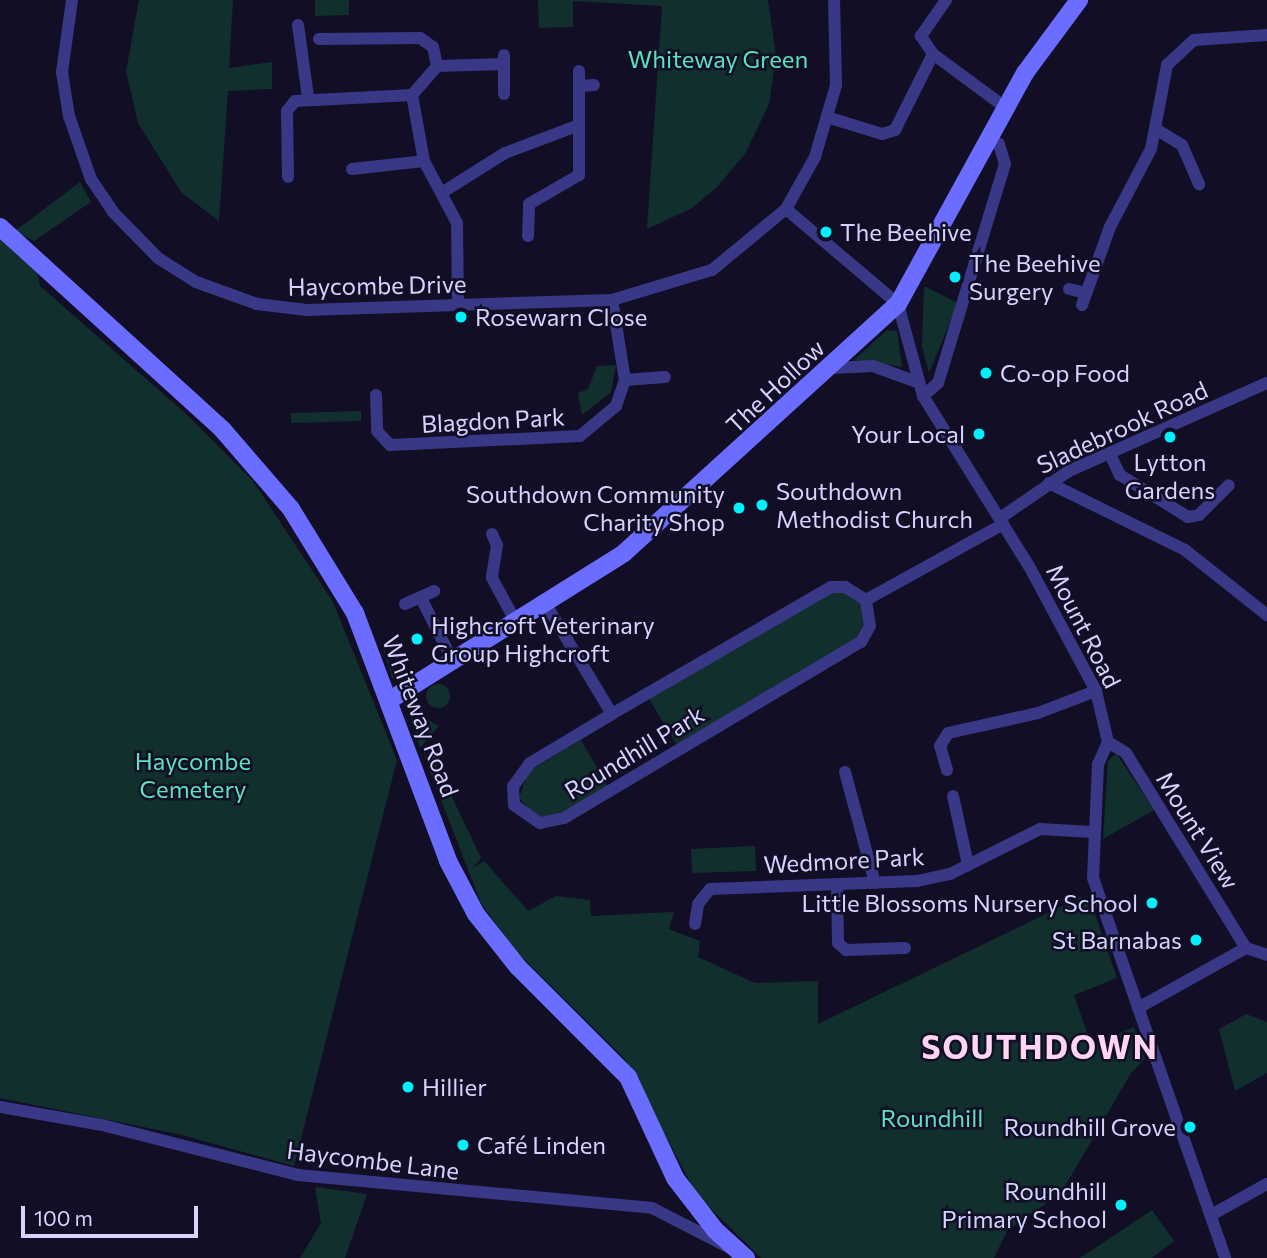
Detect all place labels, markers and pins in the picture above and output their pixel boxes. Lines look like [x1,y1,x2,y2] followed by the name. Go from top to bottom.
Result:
[840,218,972,246] place label: The Beehive
[818,224,834,240] marker: The Beehive
[969,249,1101,305] place label: The Beehive Surgery
[947,269,963,285] marker: The Beehive Surgery
[475,303,647,331] place label: Rosewarn Close
[453,309,469,325] marker: Rosewarn Close
[1000,359,1130,387] place label: Co-op Food
[978,365,994,381] marker: Co-op Food
[851,420,965,448] place label: Your Local
[971,426,987,442] marker: Your Local
[1162,429,1178,445] marker: Lytton Gardens
[1125,448,1215,504] place label: Lytton Gardens
[776,477,973,533] place label: Southdown Methodist Church
[466,480,725,536] place label: Southdown Community Charity Shop
[754,497,770,513] marker: Southdown Methodist Church
[731,500,747,516] marker: Southdown Community Charity Shop
[431,611,655,667] place label: Highcroft Veterinary Group Highcroft
[409,631,425,647] marker: Highcroft Veterinary Group Highcroft
[801,889,1138,917] place label: Little Blossoms Nursery School
[1144,895,1160,911] marker: Little Blossoms Nursery School
[1052,926,1182,954] place label: St Barnabas
[1188,932,1204,948] marker: St Barnabas
[422,1073,487,1101] place label: Hillier
[400,1079,416,1095] marker: Hillier
[1003,1113,1176,1141] place label: Roundhill Grove
[1182,1119,1198,1135] marker: Roundhill Grove
[477,1131,606,1159] place label: Café Linden
[455,1137,471,1153] marker: Café Linden
[942,1177,1107,1233] place label: Roundhill Primary School
[1113,1197,1129,1213] marker: Roundhill Primary School

